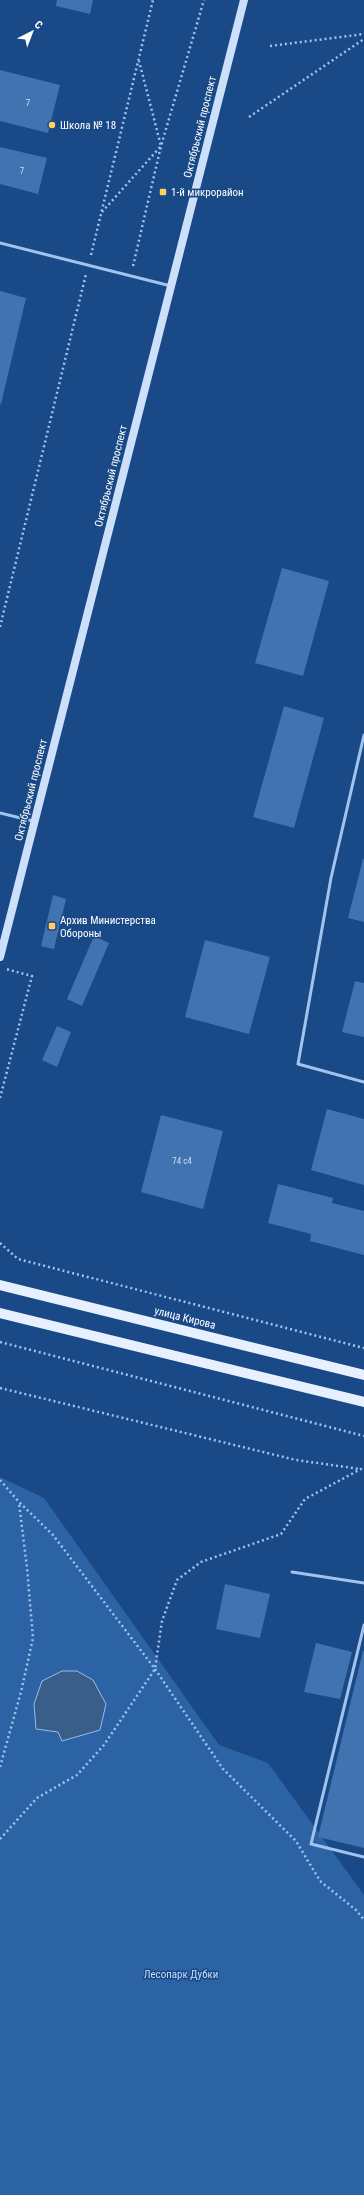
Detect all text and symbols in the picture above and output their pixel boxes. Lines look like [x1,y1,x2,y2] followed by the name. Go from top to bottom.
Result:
[12,12,52,52] north arrow
[32,18,45,32] text: С
[181,75,219,179] street label: Октябрьский проспект
[26,98,31,108] house number: 7
[60,119,116,132] place label: Школа № 18
[47,120,57,130] marker: Школа № 18
[20,166,25,176] house number: 7
[171,186,244,199] place label: 1-й микрорайон
[158,187,168,197] marker: 1-й микрорайон
[92,424,130,528] street label: Октябрьский проспект
[12,738,50,842] street label: Октябрьский проспект
[60,914,156,940] place label: Архив Министерства Обороны
[47,921,57,931] marker: Архив Министерства Обороны
[172,1156,192,1166] house number: 74 с4
[153,1304,217,1332] street label: улица Кирова
[144,1968,218,1981] park label: Лесопарк Дубки

